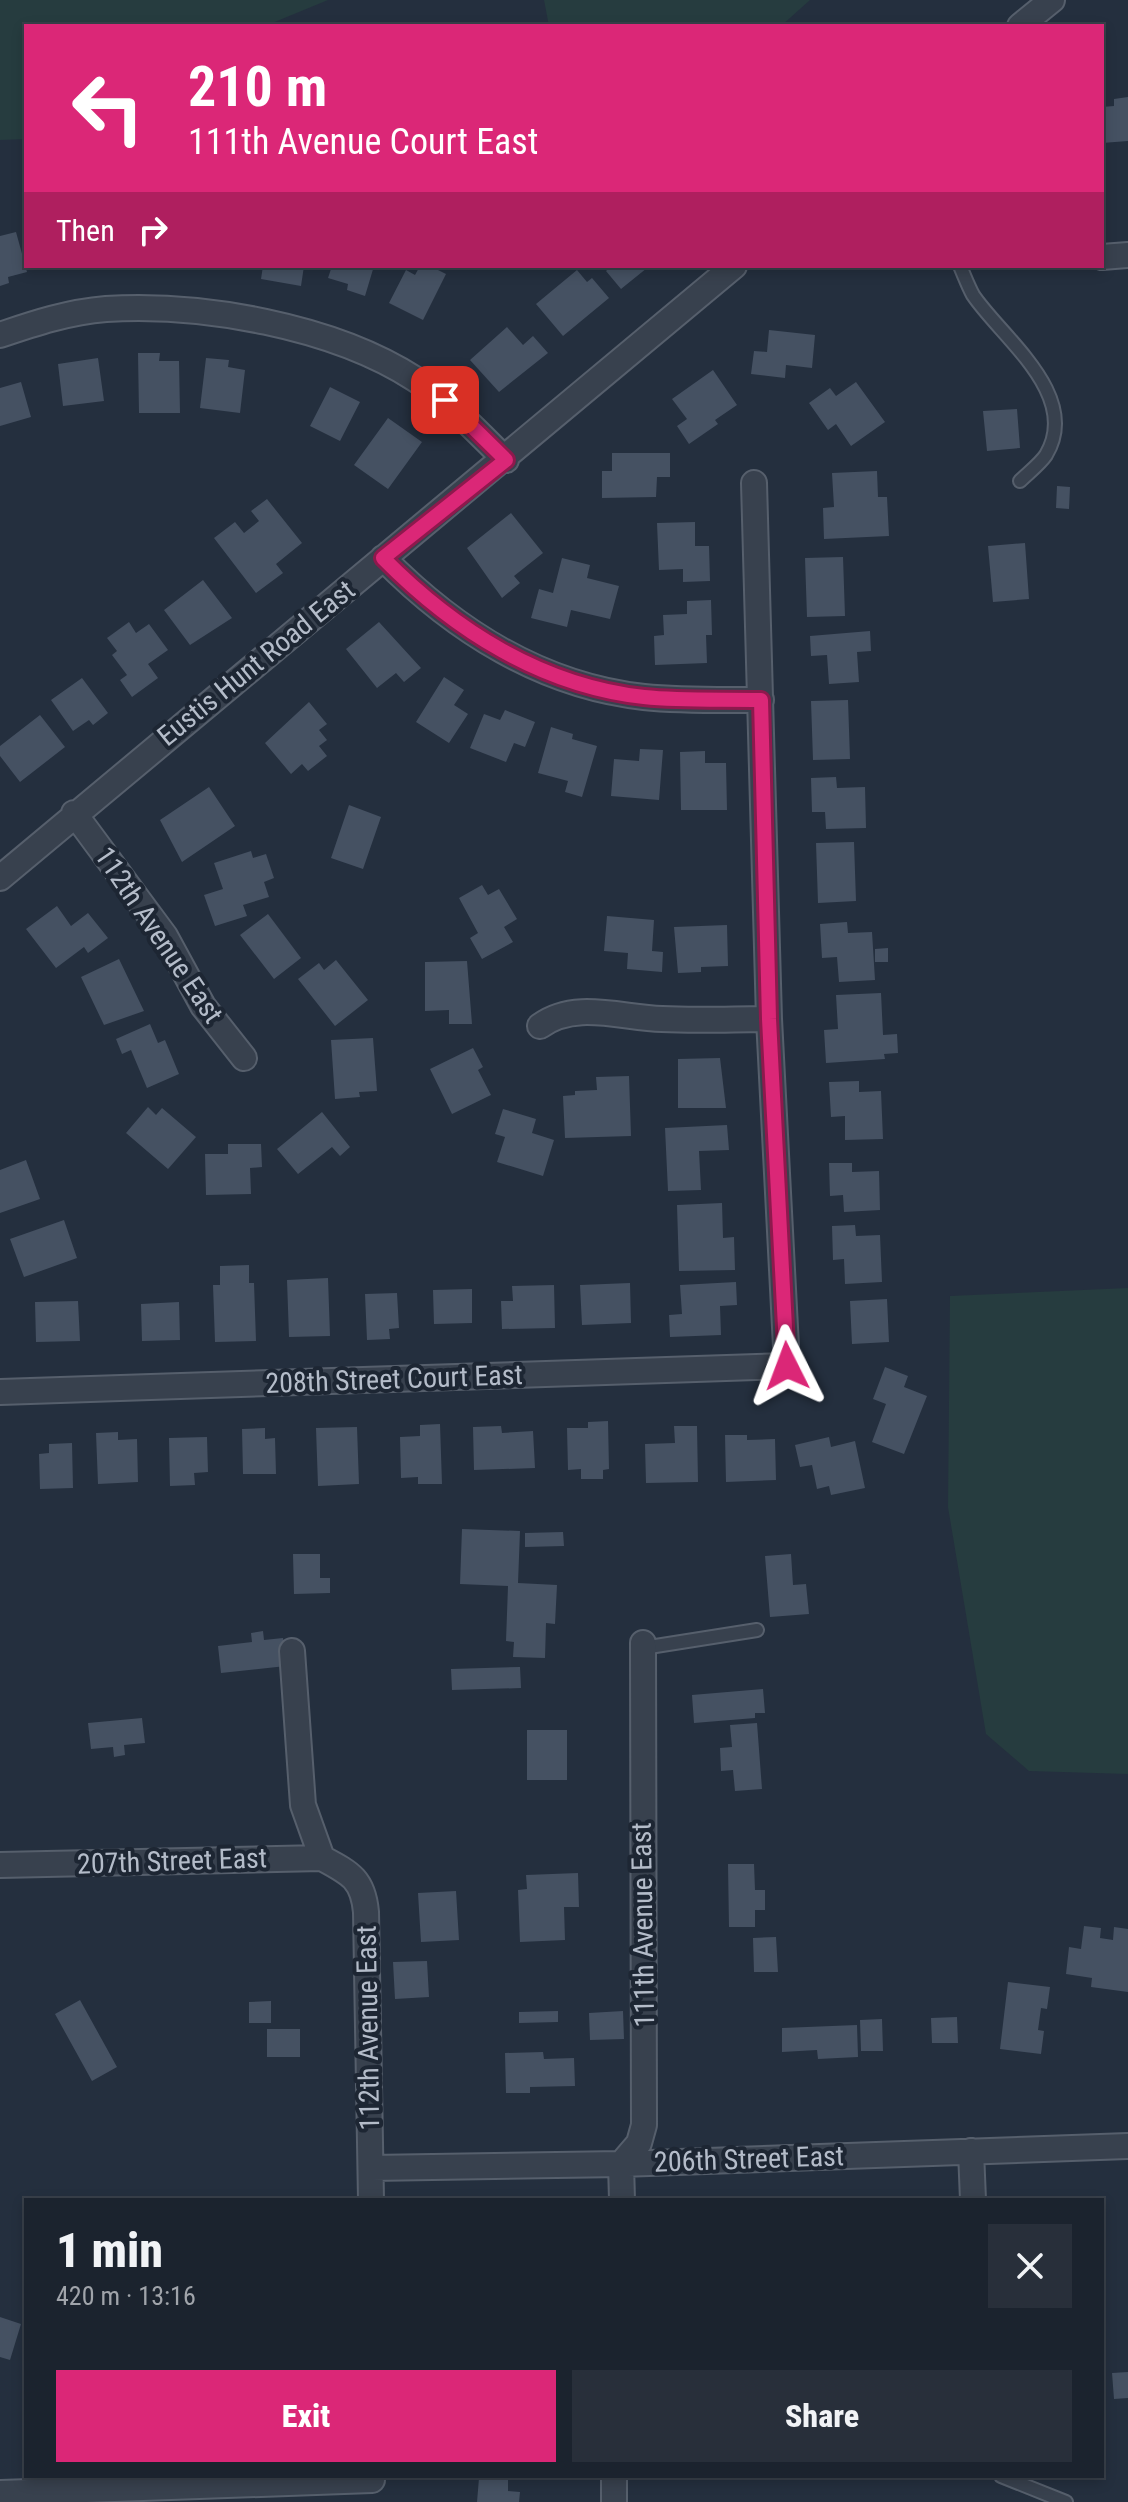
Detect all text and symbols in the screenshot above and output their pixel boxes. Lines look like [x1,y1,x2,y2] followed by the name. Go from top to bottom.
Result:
[188,54,327,120] text: 210 m
[56,56,160,160] icon: left
[188,121,538,163] text: 111th Avenue Court East
[131,208,175,252] icon: right
[56,213,115,248] text: Then
[411,366,479,434] pin
[423,378,467,422] icon: arrive
[151,573,361,753] street label: Eustis Hunt Road East
[88,841,230,1029] street label: 112th Avenue East
[745,1324,829,1408] position arrow
[265,1358,523,1400] street label: 208th Street Court East
[625,1822,661,2028] street label: 111th Avenue East
[76,1841,268,1881] street label: 207th Street East
[350,1925,386,2131] street label: 112th Avenue East
[653,2139,845,2179] street label: 206th Street East
[56,2222,163,2279] text: 1 min
[988,2224,1072,2308] button: close
[56,2281,196,2311] text: 420 m · 13:16
[56,2370,556,2462] button: Exit
[572,2370,1072,2462] button: Share

